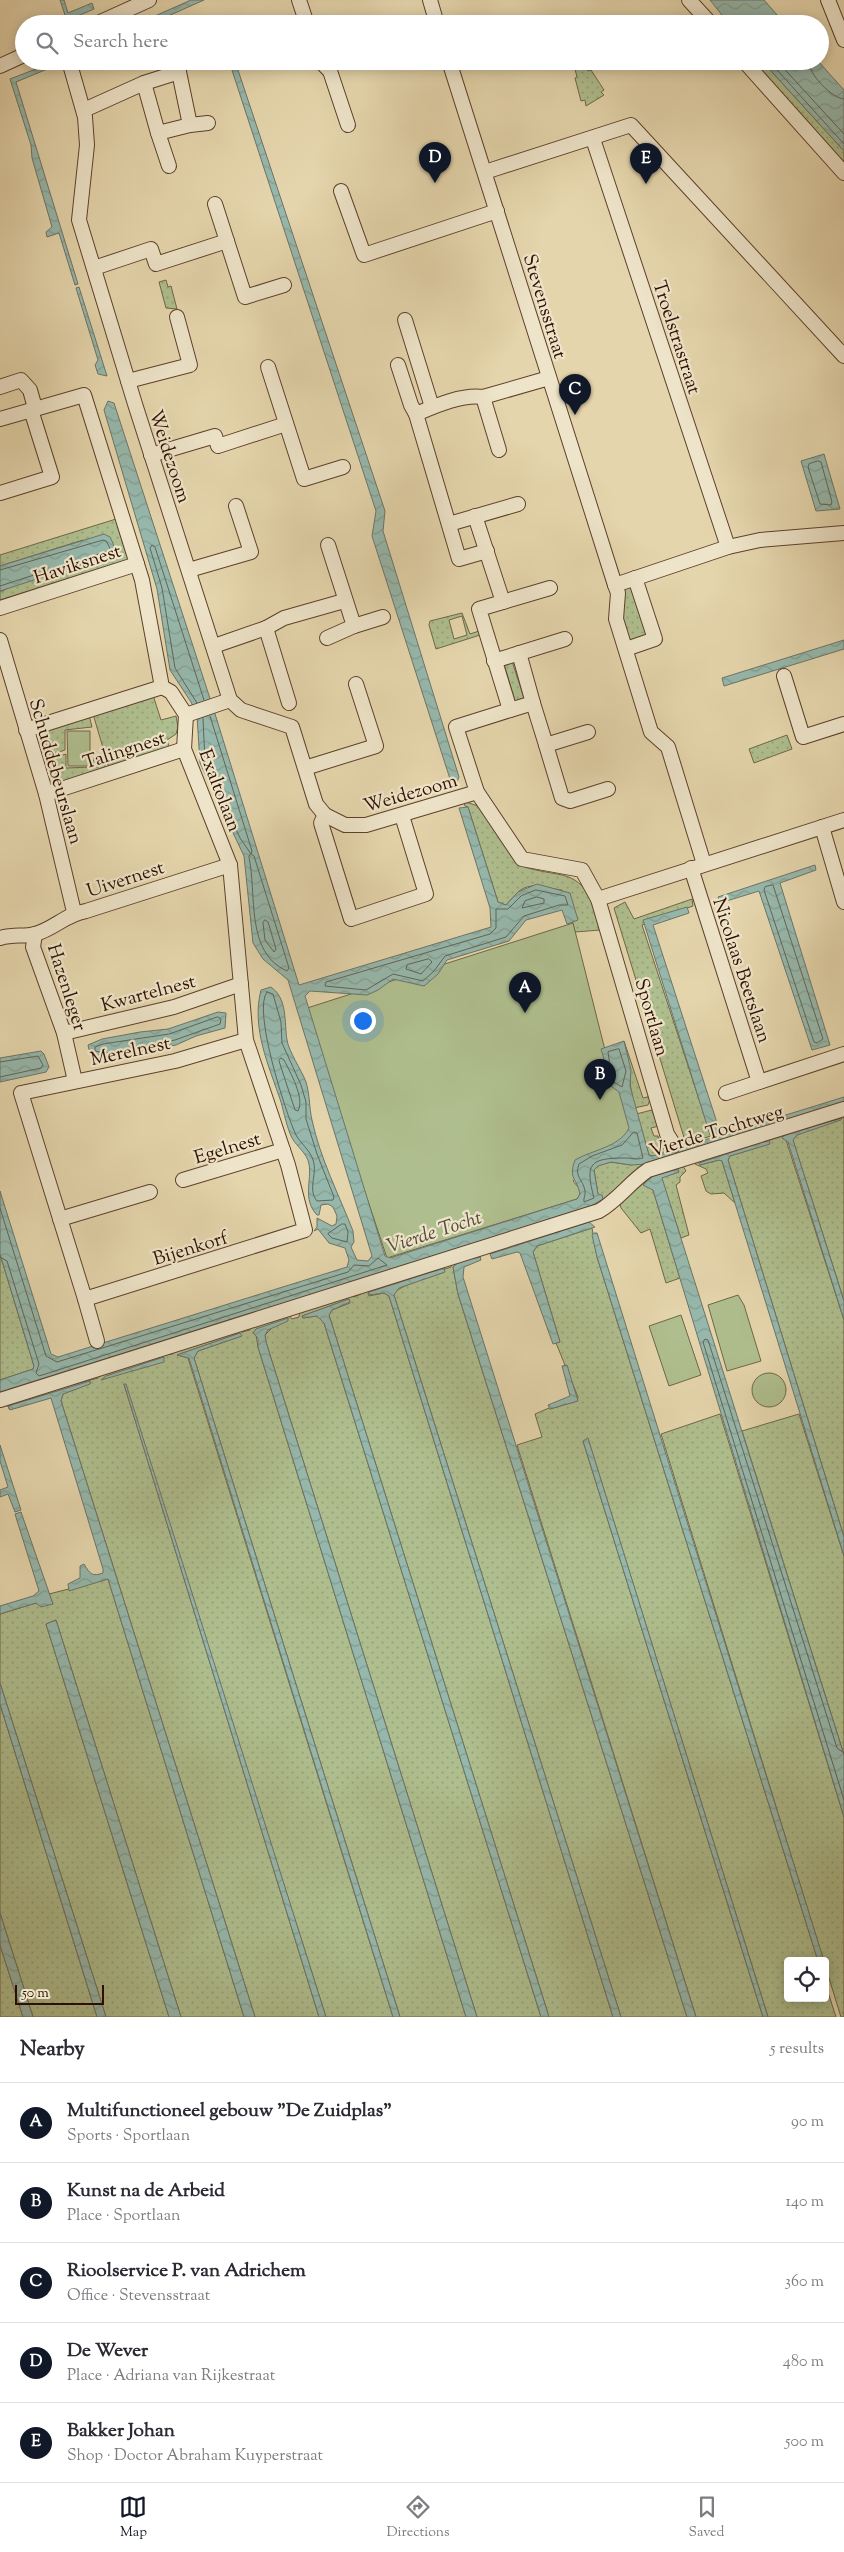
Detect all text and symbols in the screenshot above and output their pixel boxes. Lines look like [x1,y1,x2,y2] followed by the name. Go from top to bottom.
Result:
[15,15,829,70] search box
[33,29,61,57] icon: search
[73,29,168,56] text: Search here
[419,142,451,183] pin: D
[630,143,662,184] pin: E
[515,251,572,363] street label: Stevensstraat
[645,277,707,399] street label: Troelstrastraat
[559,374,591,415] pin: C
[141,407,196,507] street label: Weidezoom
[31,538,125,592] street label: Haviksnest
[21,696,88,848] street label: Schuddebeurslaan
[80,725,170,777] street label: Talingnest
[191,746,247,836] street label: Exaltolaan
[361,768,461,821] street label: Weidezoom
[84,855,168,906] street label: Uivernest
[704,895,777,1047] street label: Nicolaas Beetslaan
[39,941,92,1035] street label: Hazenleger
[98,969,199,1020] street label: Kwartelnest
[509,972,541,1013] pin: A
[627,976,675,1060] street label: Sportlaan
[350,1008,376,1034] your location
[88,1031,173,1074] street label: Merelnest
[584,1059,616,1100] pin: B
[646,1099,787,1166] street label: Vierde Tochtweg
[191,1126,265,1172] street label: Egelnest
[383,1204,486,1262] water label: Vierde Tocht
[150,1225,233,1274] street label: Bijenkorf
[784,1957,829,2002] map controls
[784,1957,829,2002] button: locate
[15,1982,104,2005] scale bar
[22,1984,49,2004] text: 50 m
[20,2035,85,2065] text: Nearby
[770,2038,824,2061] text: 5 results
[67,2098,392,2125] text: Multifunctioneel gebouw "De Zuidplas"
[30,2111,43,2134] text: A
[791,2111,824,2134] text: 90 m
[67,2125,190,2148] text: Sports · Sportlaan
[67,2178,225,2205] text: Kunst na de Arbeid
[31,2191,41,2214] text: B
[786,2191,824,2214] text: 140 m
[67,2205,181,2228] text: Place · Sportlaan
[67,2258,306,2285] text: Rioolservice P. van Adrichem
[30,2271,42,2294] text: C
[785,2271,824,2294] text: 360 m
[67,2285,210,2308] text: Office · Stevensstraat
[67,2338,148,2365] text: De Wever
[30,2351,42,2374] text: D
[783,2351,824,2374] text: 480 m
[67,2365,275,2388] text: Place · Adriana van Rijkestraat
[67,2418,175,2445] text: Bakker Johan
[31,2431,41,2454] text: E
[785,2431,824,2454] text: 500 m
[67,2445,323,2468] text: Shop · Doctor Abraham Kuyperstraat
[119,2493,147,2543] tab: Map
[386,2493,450,2543] tab: Directions
[689,2493,724,2543] tab: Saved

